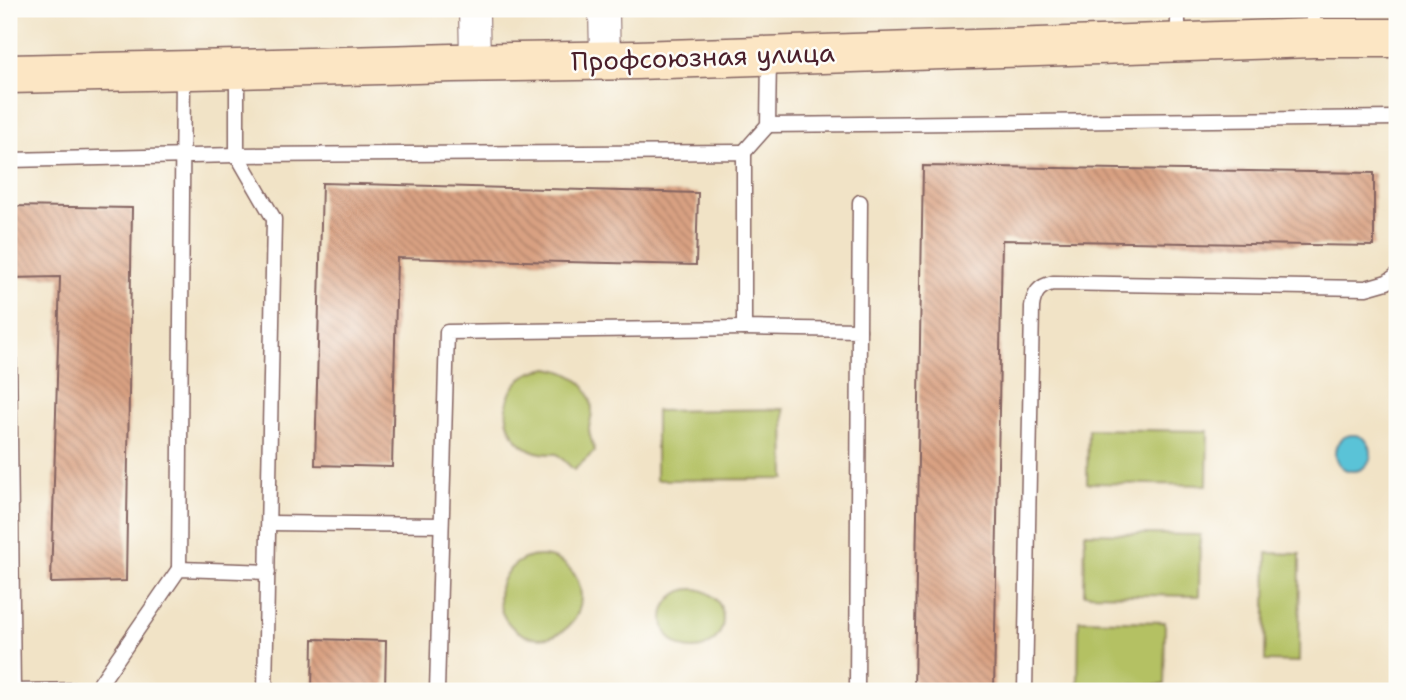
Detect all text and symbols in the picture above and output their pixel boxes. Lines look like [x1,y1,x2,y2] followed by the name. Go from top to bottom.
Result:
[571,34,835,79] street label: Профсоюзная улица

